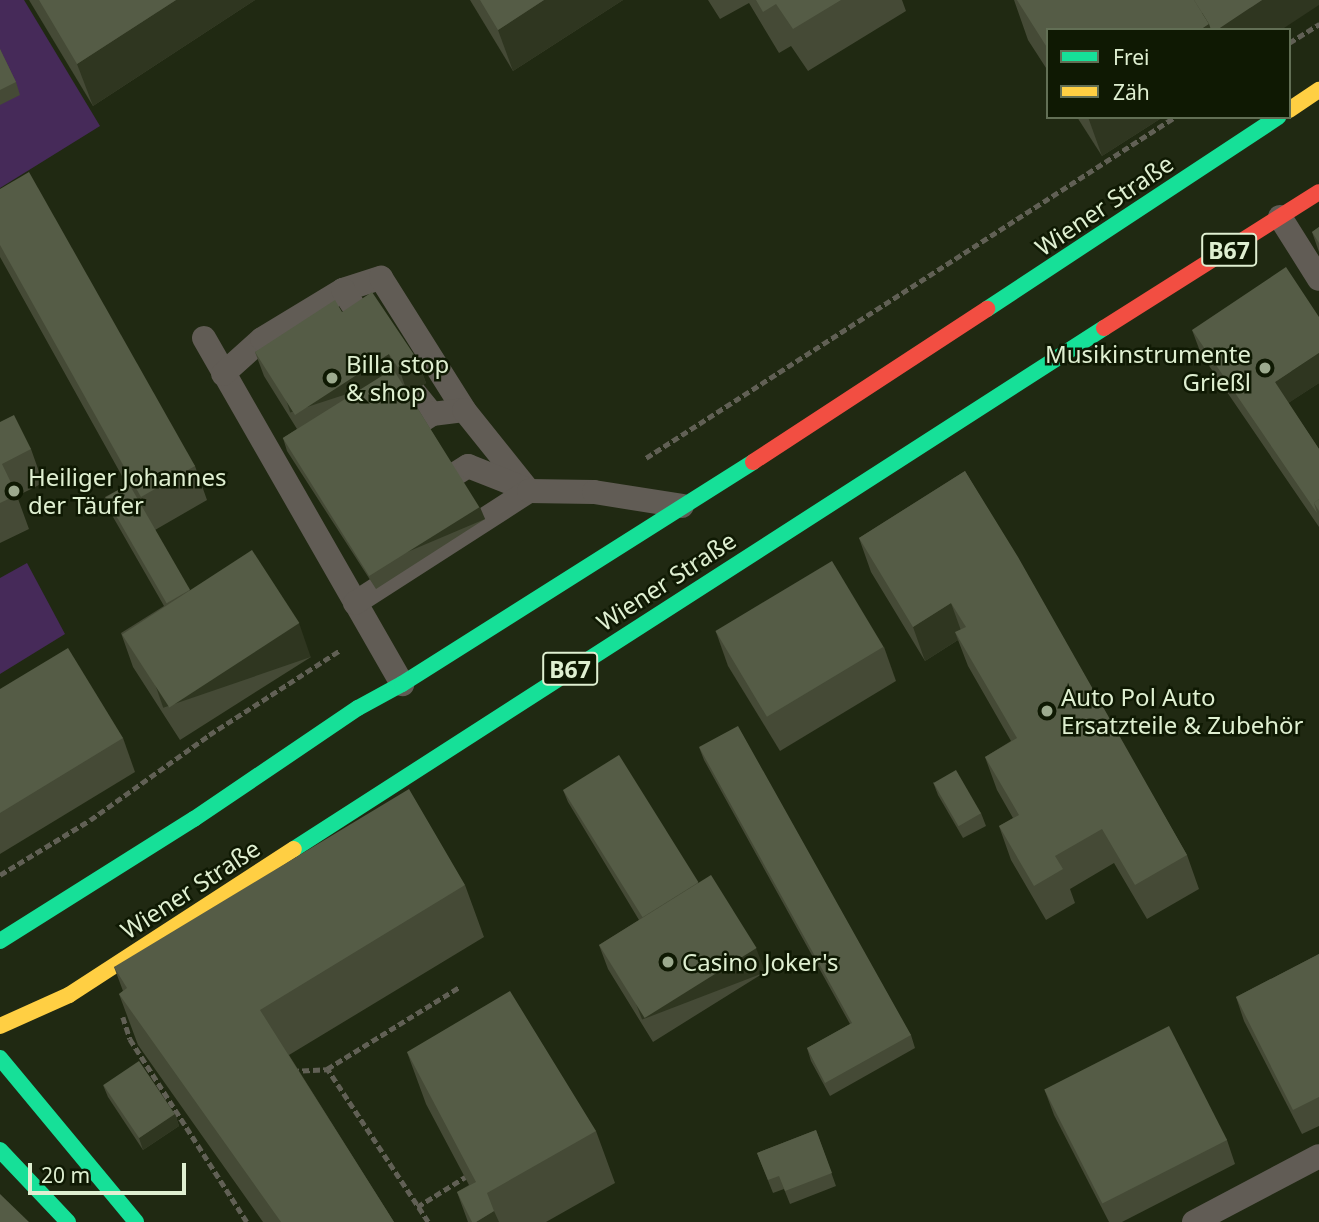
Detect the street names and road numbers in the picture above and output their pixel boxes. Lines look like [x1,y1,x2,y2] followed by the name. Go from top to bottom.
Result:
[1030,148,1178,262] street label: Wiener Straße
[1201,230,1257,270] road number: B67
[591,525,741,637] street label: Wiener Straße
[542,650,598,688] road number: B67
[115,833,265,945] street label: Wiener Straße

